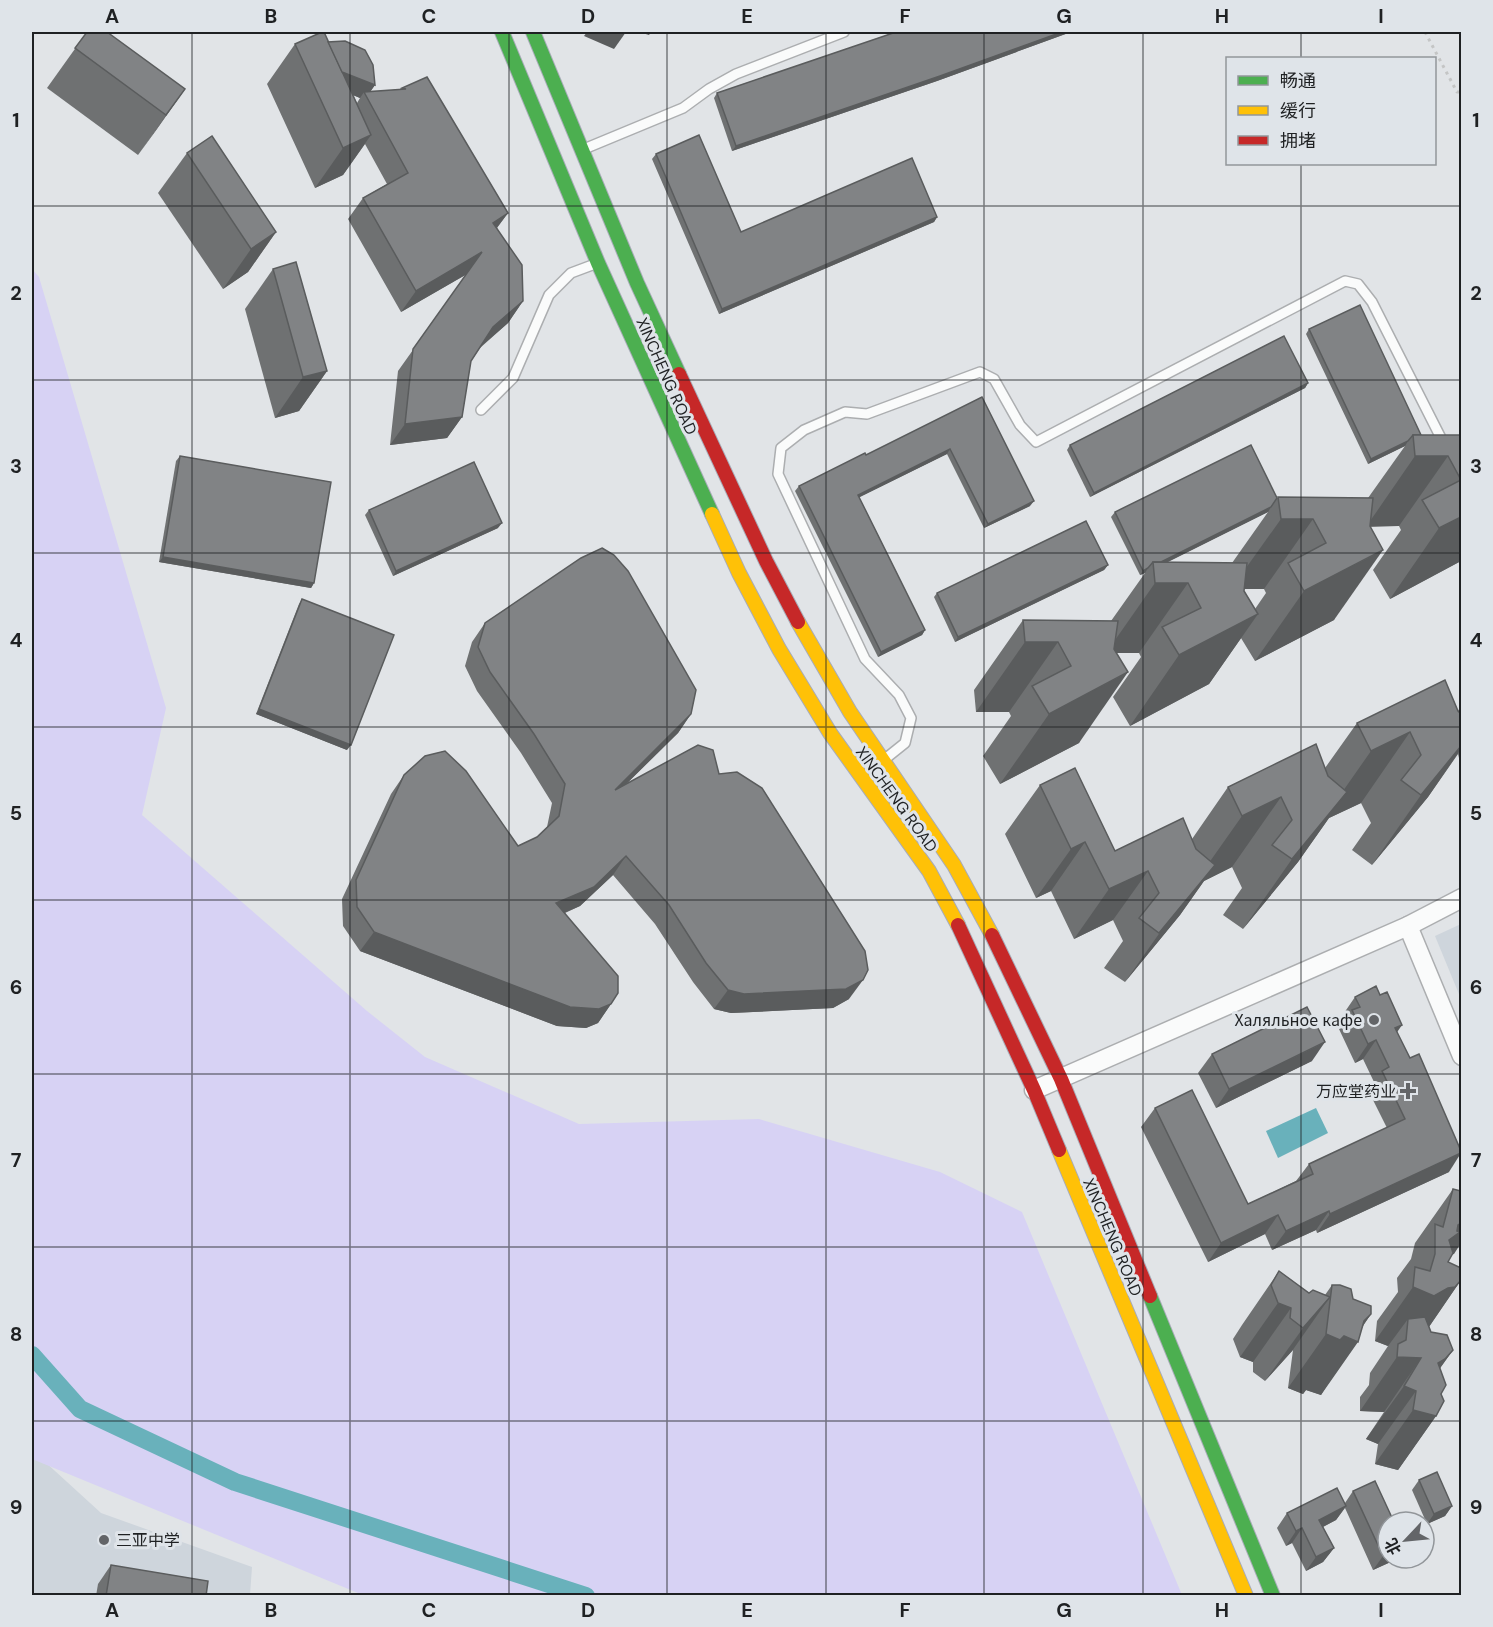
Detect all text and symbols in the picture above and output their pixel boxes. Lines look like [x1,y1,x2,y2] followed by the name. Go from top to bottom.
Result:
[105,3,119,29] text: A
[265,3,277,29] text: B
[422,3,436,29] text: C
[581,3,595,29] text: D
[741,3,753,29] text: E
[899,3,911,29] text: F
[1056,3,1072,29] text: G
[1215,3,1229,29] text: H
[1378,3,1384,29] text: I
[1226,57,1436,165] legend
[1280,69,1316,93] text: 畅通
[1280,99,1316,123] text: 缓行
[12,107,20,133] text: 1
[1472,107,1480,133] text: 1
[1280,129,1316,153] text: 拥堵
[10,280,22,306] text: 2
[1470,280,1482,306] text: 2
[631,314,702,438] street label: XINCHENG ROAD
[10,453,22,479] text: 3
[1470,453,1482,479] text: 3
[10,627,23,653] text: 4
[1470,627,1483,653] text: 4
[851,742,942,856] street label: XINCHENG ROAD
[10,800,22,826] text: 5
[1470,800,1482,826] text: 5
[10,974,22,1000] text: 6
[1470,974,1482,1000] text: 6
[1235,1010,1362,1031] place label: Халяльное кафе
[1367,1013,1381,1027] marker: Халяльное кафе
[1316,1081,1396,1102] place label: 万应堂药业
[1401,1084,1415,1098] marker: 万应堂药业
[11,1147,22,1173] text: 7
[1471,1147,1482,1173] text: 7
[1078,1175,1147,1299] street label: XINCHENG ROAD
[10,1321,22,1347] text: 8
[1470,1321,1482,1347] text: 8
[10,1494,22,1520] text: 9
[1470,1494,1482,1520] text: 9
[1376,1510,1436,1570] north arrow
[116,1530,180,1551] place label: 三亚中学
[97,1533,111,1547] marker: 三亚中学
[1380,1535,1406,1558] text: 北
[105,1597,119,1623] text: A
[265,1597,277,1623] text: B
[422,1597,436,1623] text: C
[581,1597,595,1623] text: D
[741,1597,753,1623] text: E
[899,1597,911,1623] text: F
[1056,1597,1072,1623] text: G
[1215,1597,1229,1623] text: H
[1378,1597,1384,1623] text: I

